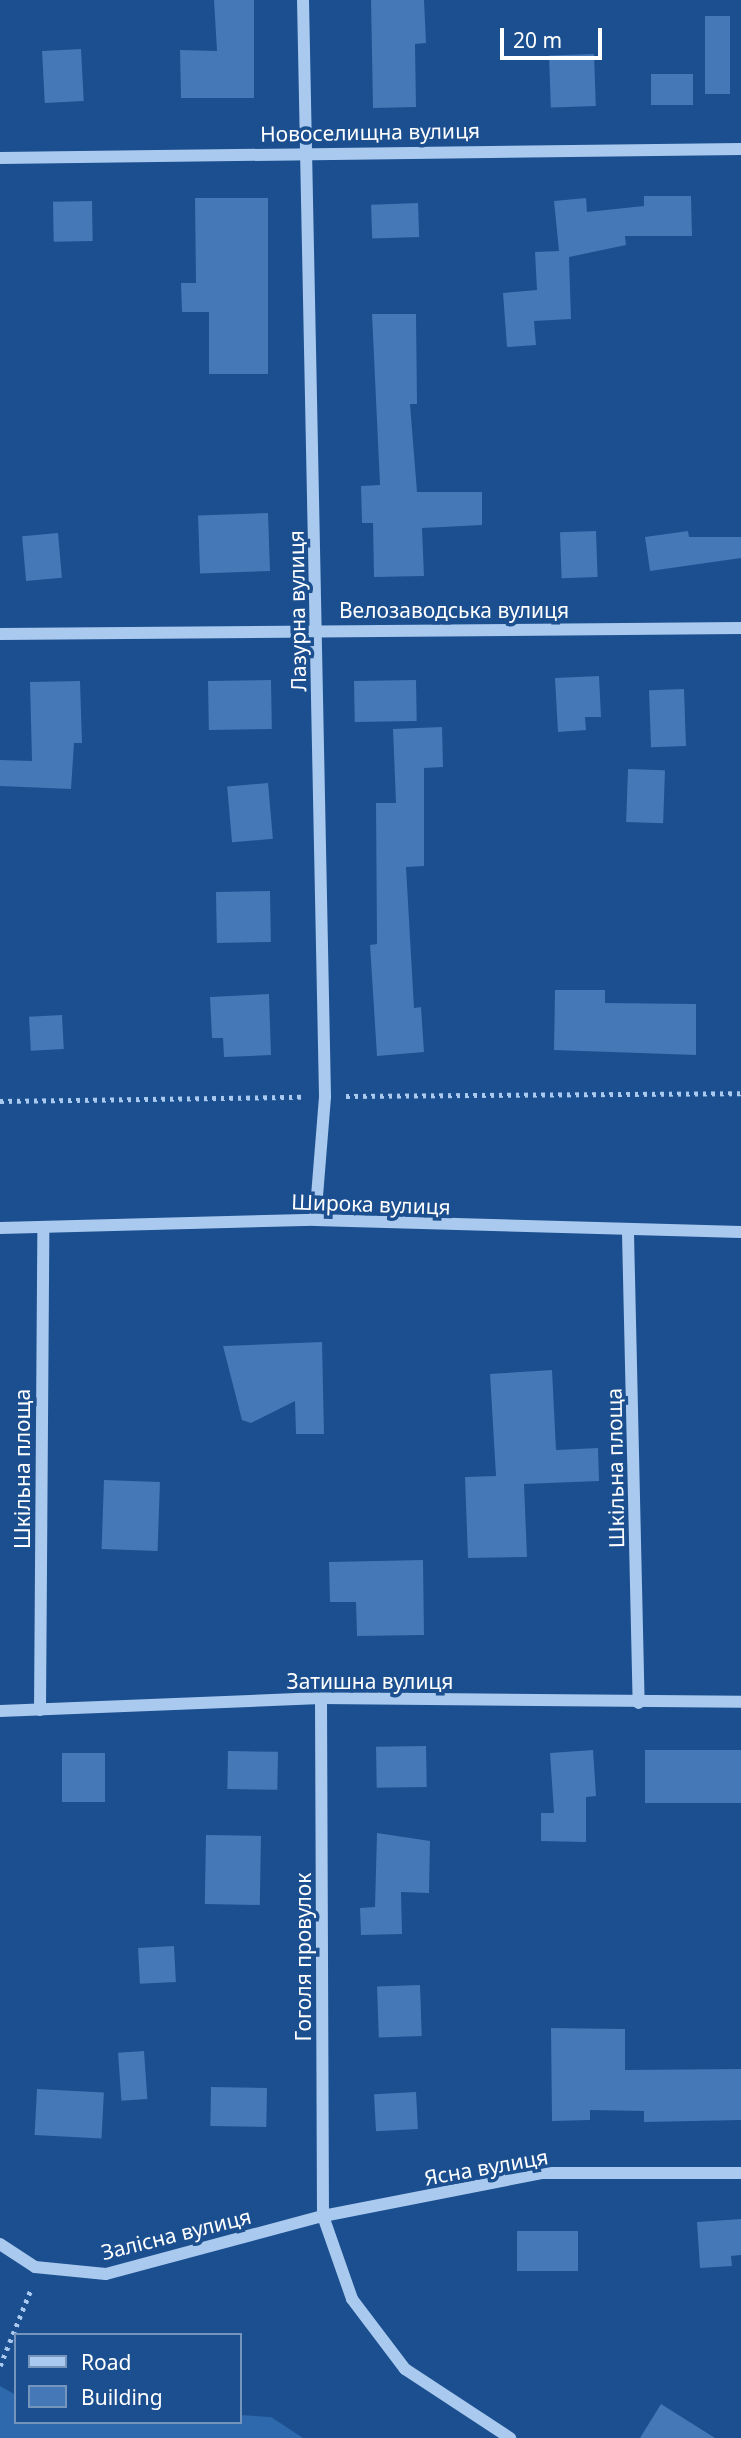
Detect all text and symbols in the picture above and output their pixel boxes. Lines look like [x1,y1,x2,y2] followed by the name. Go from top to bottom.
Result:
[503,14,604,58] scale bar
[513,26,562,54] text: 20 m
[260,117,480,147] street label: Новоселищна вулиця
[283,530,311,692] street label: Лазурна вулиця
[339,597,569,623] street label: Велозаводська вулиця
[291,1189,451,1219] street label: Широка вулиця
[601,1388,629,1548] street label: Шкільна площа
[9,1389,35,1549] street label: Шкільна площа
[287,1668,453,1694] street label: Затишна вулиця
[290,1873,316,2041] street label: Гоголя провулок
[422,2144,550,2190] street label: Ясна вулиця
[98,2203,254,2265] street label: Залісна вулиця
[14,2333,242,2424] legend
[81,2348,131,2376] text: Road
[81,2383,163,2411] text: Building

